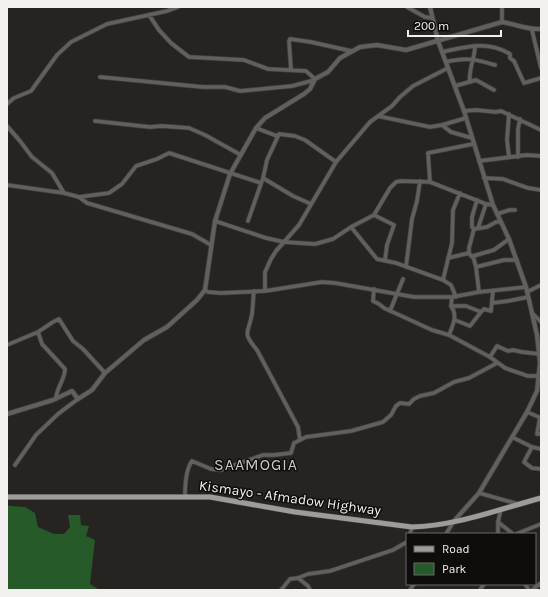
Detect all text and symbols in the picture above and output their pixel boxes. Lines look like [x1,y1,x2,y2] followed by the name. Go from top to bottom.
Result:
[408,12,501,38] scale bar
[414,19,449,33] text: 200 m
[214,455,298,474] district label: SAAMOGIA
[198,477,383,519] street label: Kismayo - Afmadow Highway
[406,533,536,585] legend
[442,542,470,556] text: Road
[442,562,467,576] text: Park

